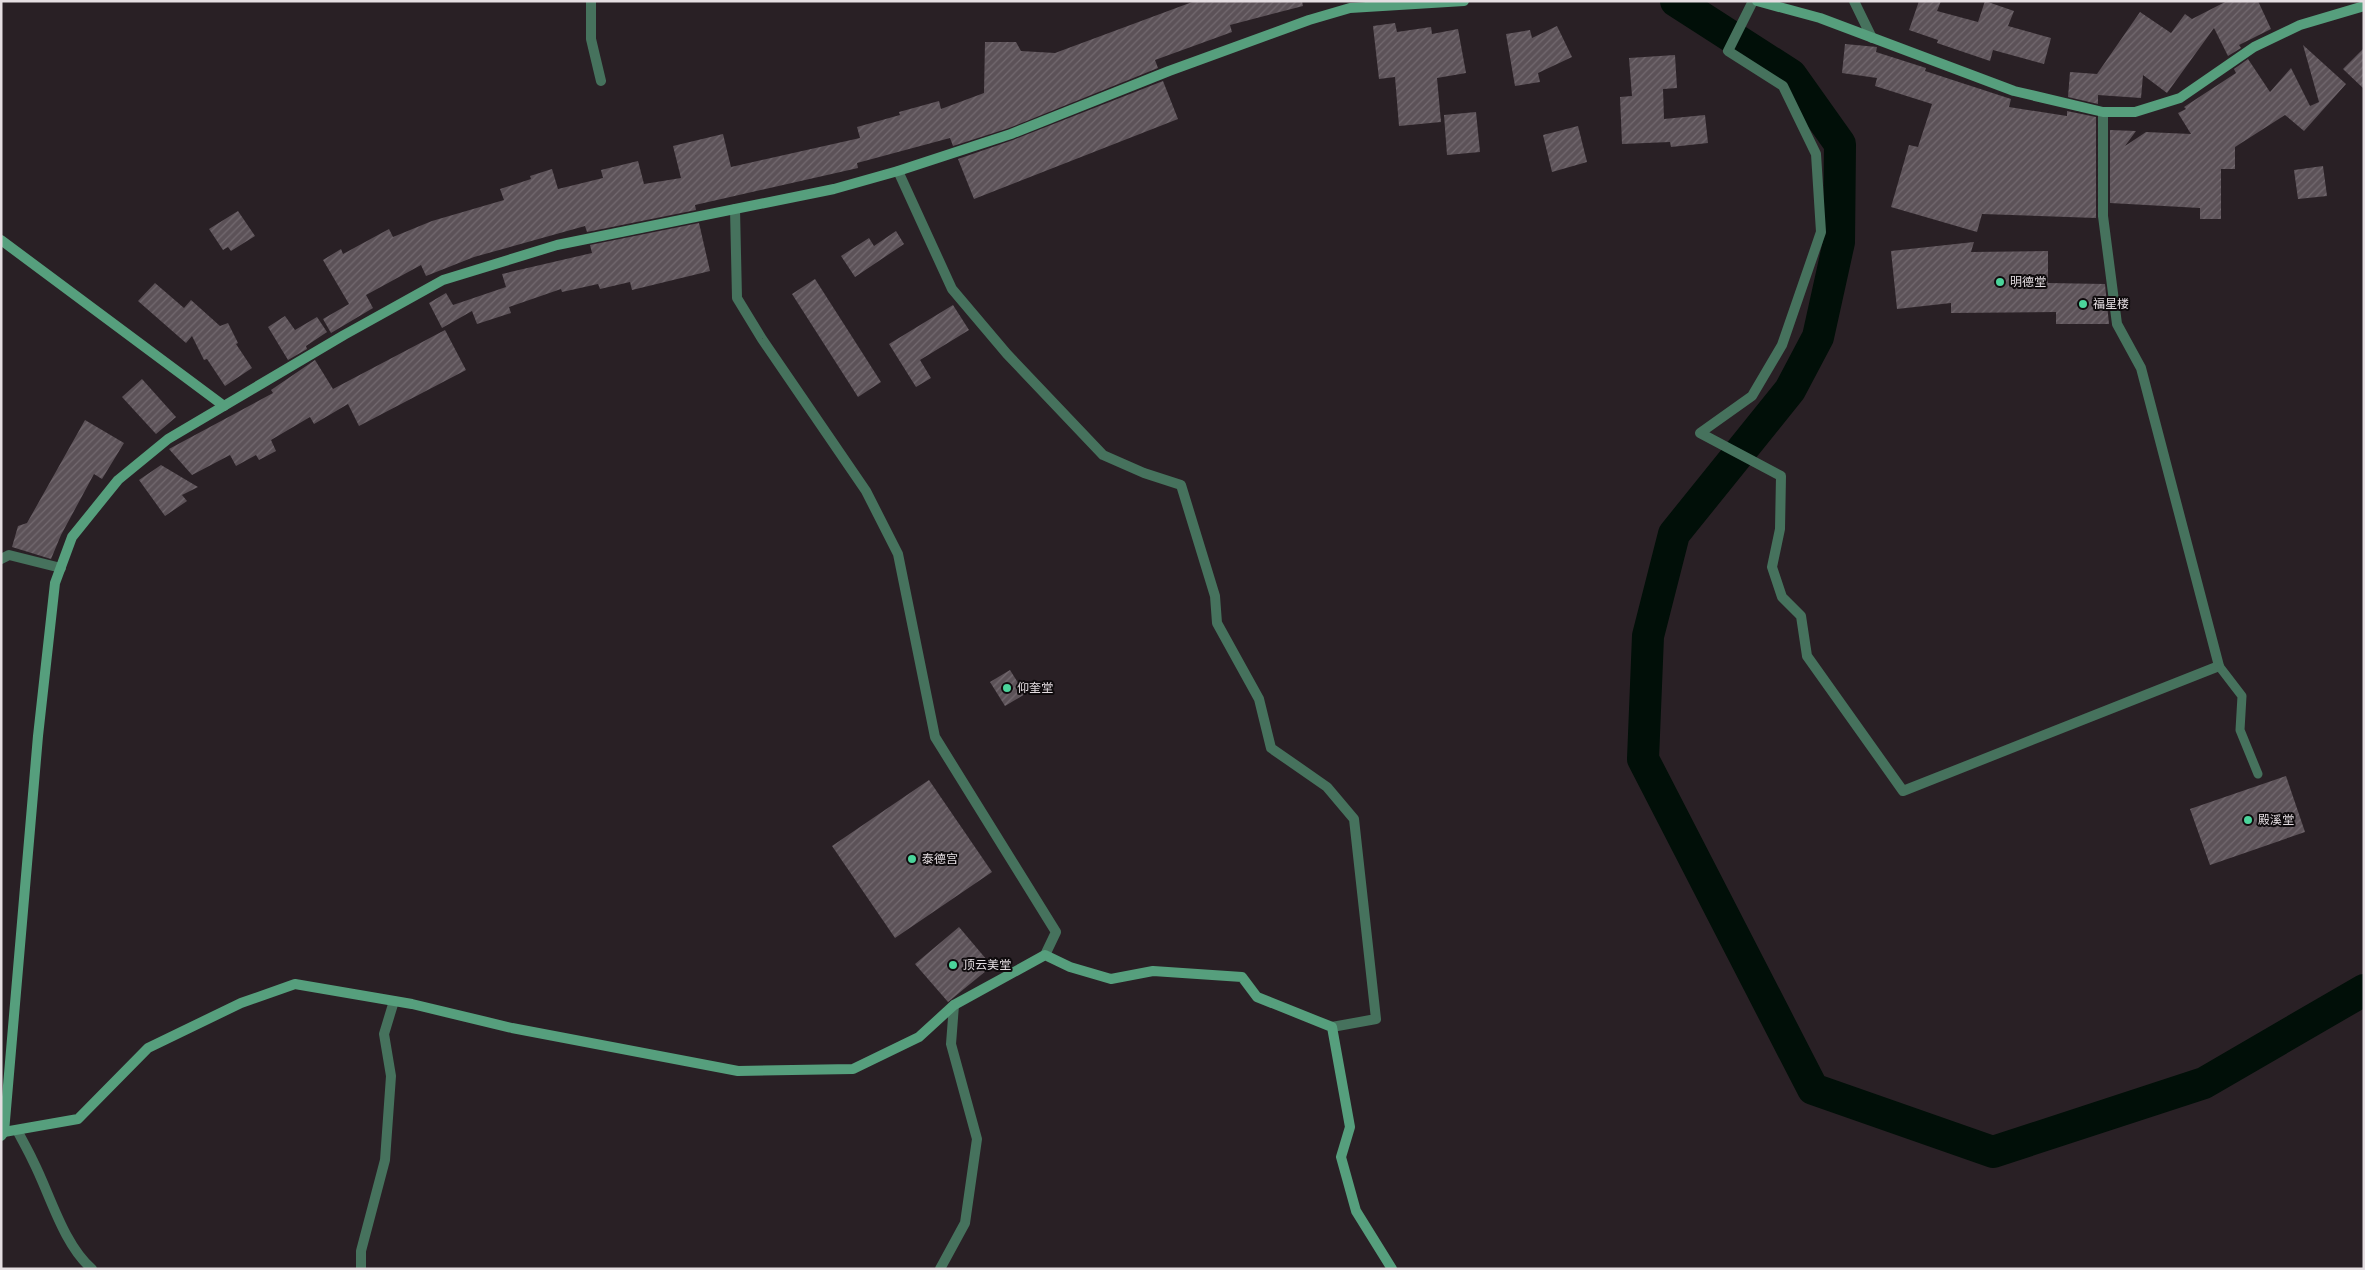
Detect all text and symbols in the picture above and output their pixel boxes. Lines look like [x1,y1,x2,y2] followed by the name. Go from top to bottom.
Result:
[2010,275,2046,289] place label: 明德堂
[1994,276,2006,288] marker: 明德堂
[2093,297,2129,311] place label: 福星楼
[2077,298,2089,310] marker: 福星楼
[1017,681,1053,695] place label: 仰奎堂
[1001,682,1013,694] marker: 仰奎堂
[2258,813,2294,827] place label: 殿溪堂
[2242,814,2254,826] marker: 殿溪堂
[922,852,958,866] place label: 泰德宫
[906,853,918,865] marker: 泰德宫
[963,958,1011,972] place label: 顶云美堂
[947,959,959,971] marker: 顶云美堂

